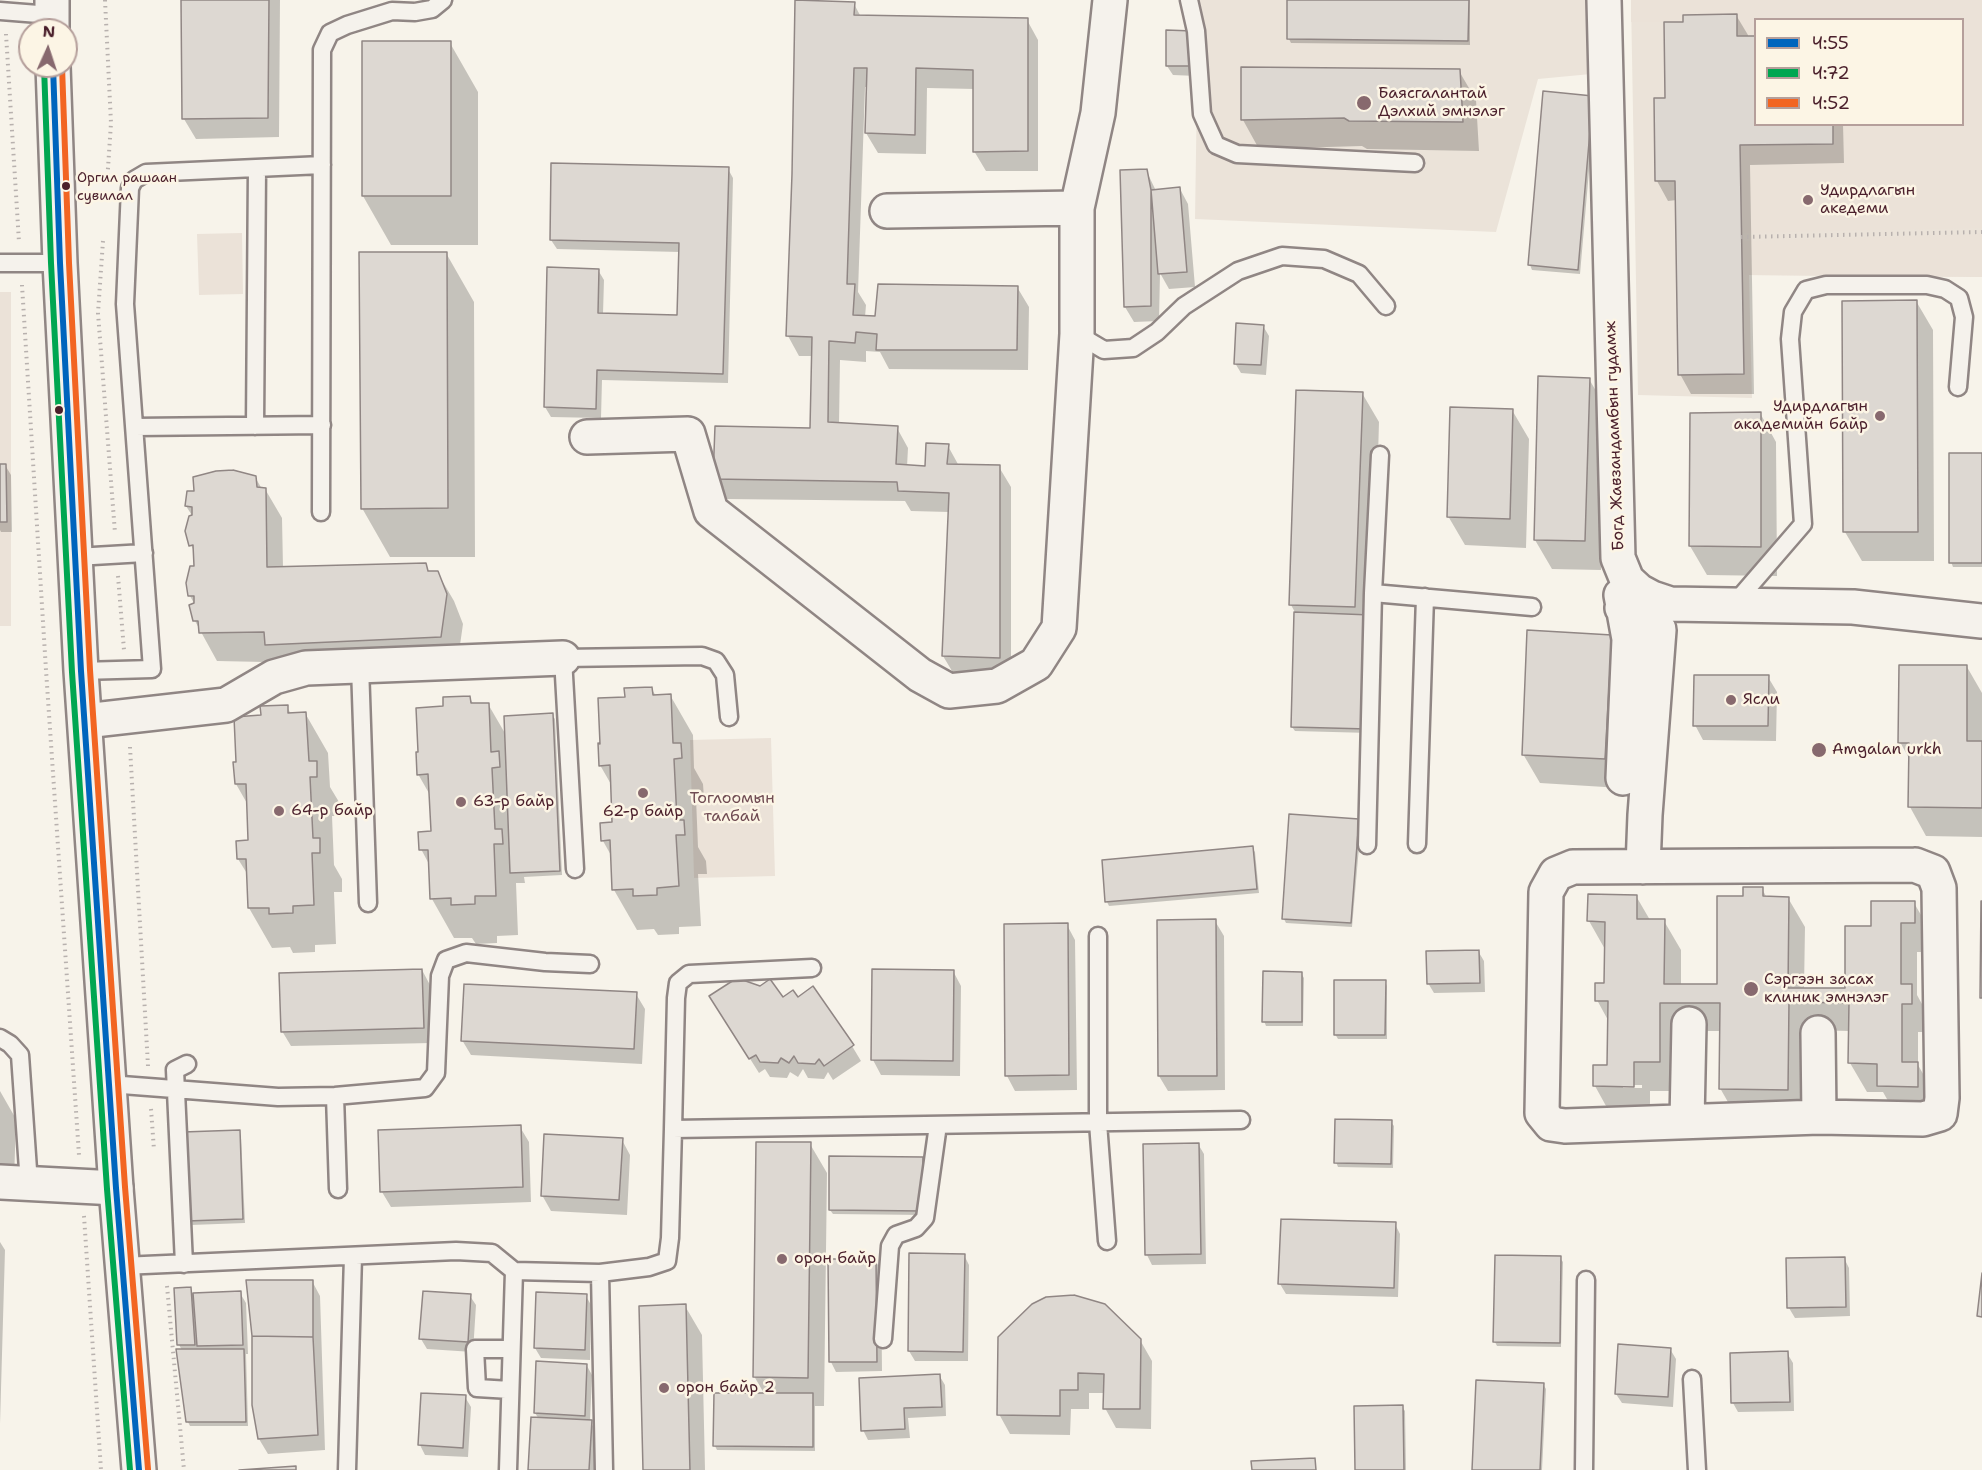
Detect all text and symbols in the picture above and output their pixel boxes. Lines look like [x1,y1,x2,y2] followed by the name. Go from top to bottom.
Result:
[18,18,78,78] north arrow
[1754,18,1964,126] legend
[42,21,56,42] text: N
[1812,31,1849,55] text: Ч:55
[1812,61,1850,85] text: Ч:72
[1378,84,1505,122] place label: Баясгалантай Дэлхий эмнэлэг
[1812,91,1850,115] text: Ч:52
[1355,94,1373,112] marker: Баясгалантай Дэлхий эмнэлэг
[77,170,177,202] place label: Оргил рашаан сувилал
[60,180,72,192] marker: Оргил рашаан сувилал
[1820,181,1915,219] place label: Удирдлагын акедеми
[1801,193,1815,207] marker: Удирдлагын акедеми
[1601,321,1629,551] street label: Богд Жавзандамбын гудамж
[1733,397,1868,435] place label: Удирдлагын академийн байр
[53,404,65,416] unlabelled marker
[1873,409,1887,423] marker: Удирдлагын академийн байр
[1743,690,1780,710] place label: Ясли
[1724,693,1738,707] marker: Ясли
[1832,740,1942,760] place label: Amgalan urkh
[1810,741,1828,759] marker: Amgalan urkh
[636,786,650,800] marker: 62-р байр
[689,789,775,827] park label: Тоглоомын талбай
[473,792,554,812] place label: 63-р байр
[454,795,468,809] marker: 63-р байр
[291,801,373,821] place label: 64-р байр
[603,802,683,822] place label: 62-р байр
[272,804,286,818] marker: 64-р байр
[1764,970,1889,1008] place label: Сэргээн засах клиник эмнэлэг
[1742,980,1760,998] marker: Сэргээн засах клиник эмнэлэг
[794,1249,876,1269] place label: орон байр
[775,1252,789,1266] marker: орон байр
[676,1378,775,1398] place label: орон байр 2
[657,1381,671,1395] marker: орон байр 2

